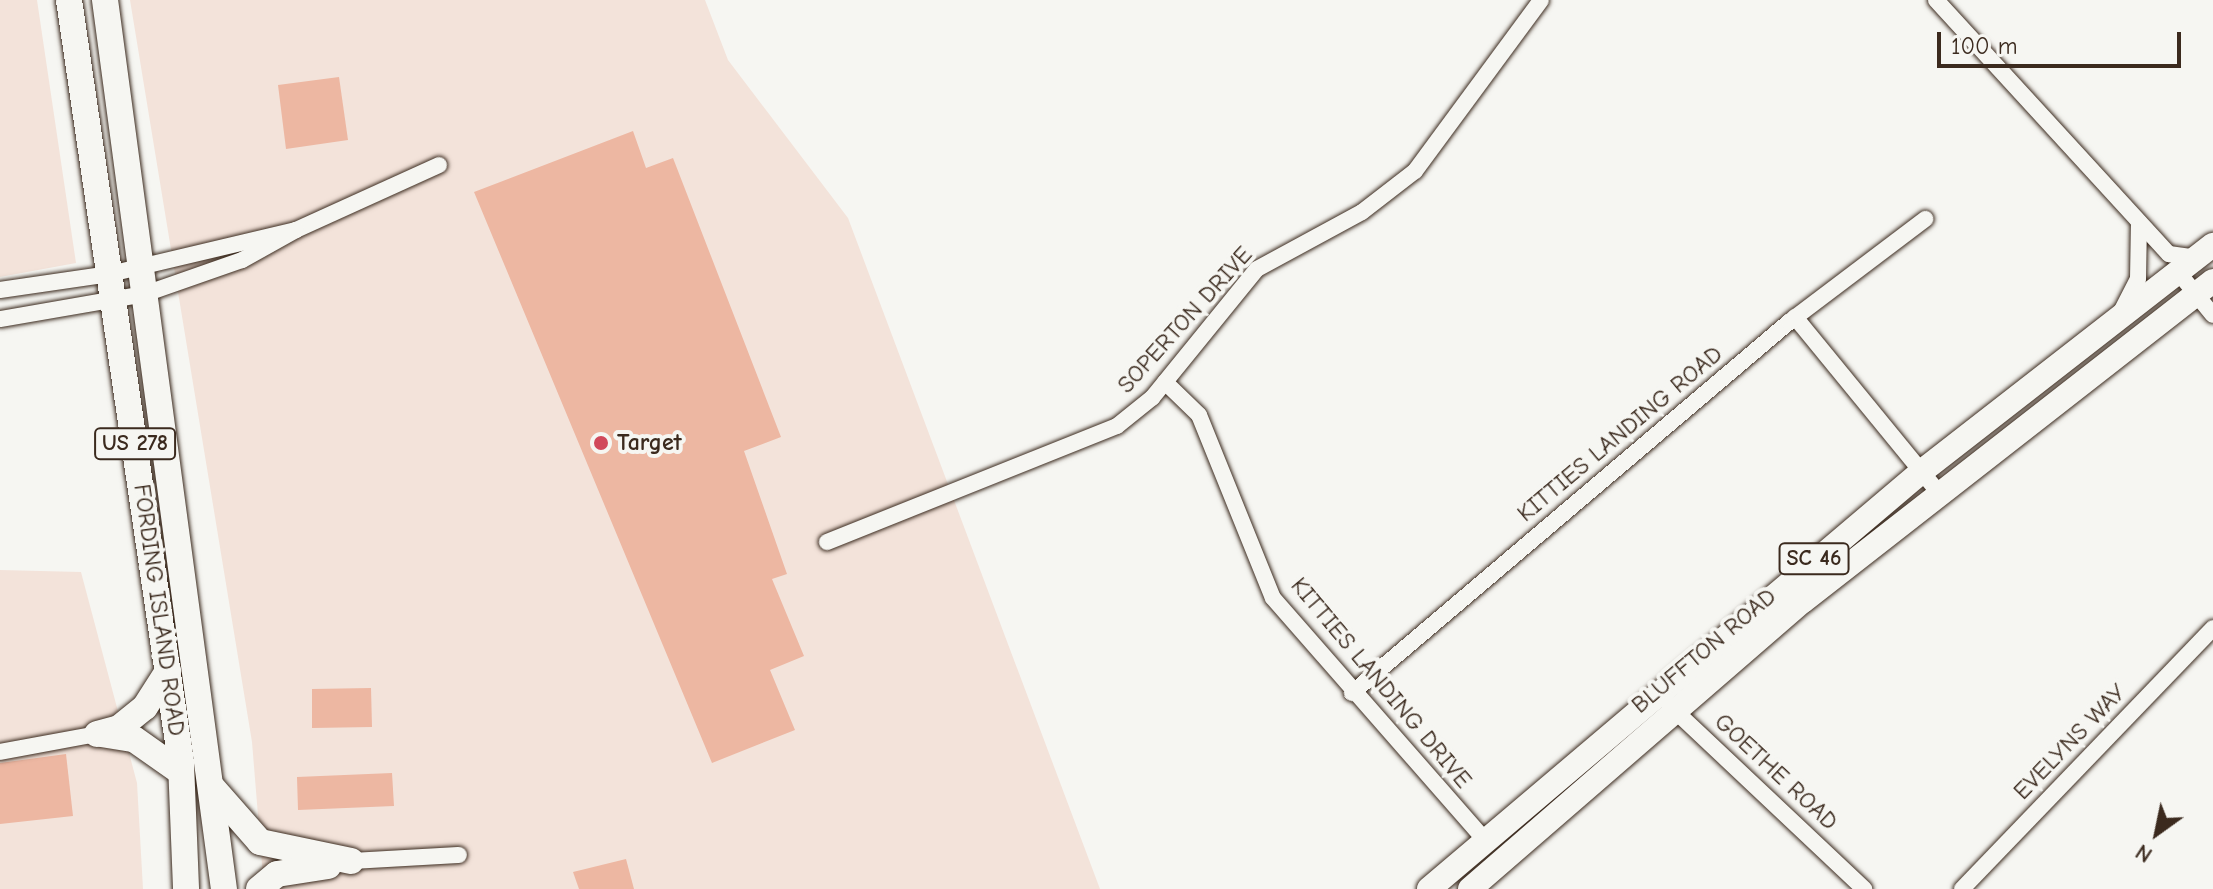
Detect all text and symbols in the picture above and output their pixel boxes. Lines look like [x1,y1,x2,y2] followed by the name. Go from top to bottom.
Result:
[1941,16,2185,66] scale bar
[1951,32,2018,60] text: 100 m
[1112,241,1258,399] street label: SOPERTON DRIVE
[1512,340,1728,528] street label: KITTIES LANDING ROAD
[93,426,177,462] road number: US 278
[617,429,682,457] place label: Target
[592,434,610,452] marker: Target
[127,482,191,738] street label: FORDING ISLAND ROAD
[1778,541,1850,577] road number: SC 46
[1284,572,1478,794] street label: KITTIES LANDING DRIVE
[1626,582,1782,720] street label: BLUFFTON ROAD
[2008,678,2132,806] street label: EVELYNS WAY
[1708,708,1844,836] street label: GOETHE ROAD
[2117,793,2197,873] north arrow
[2131,838,2157,868] text: N

